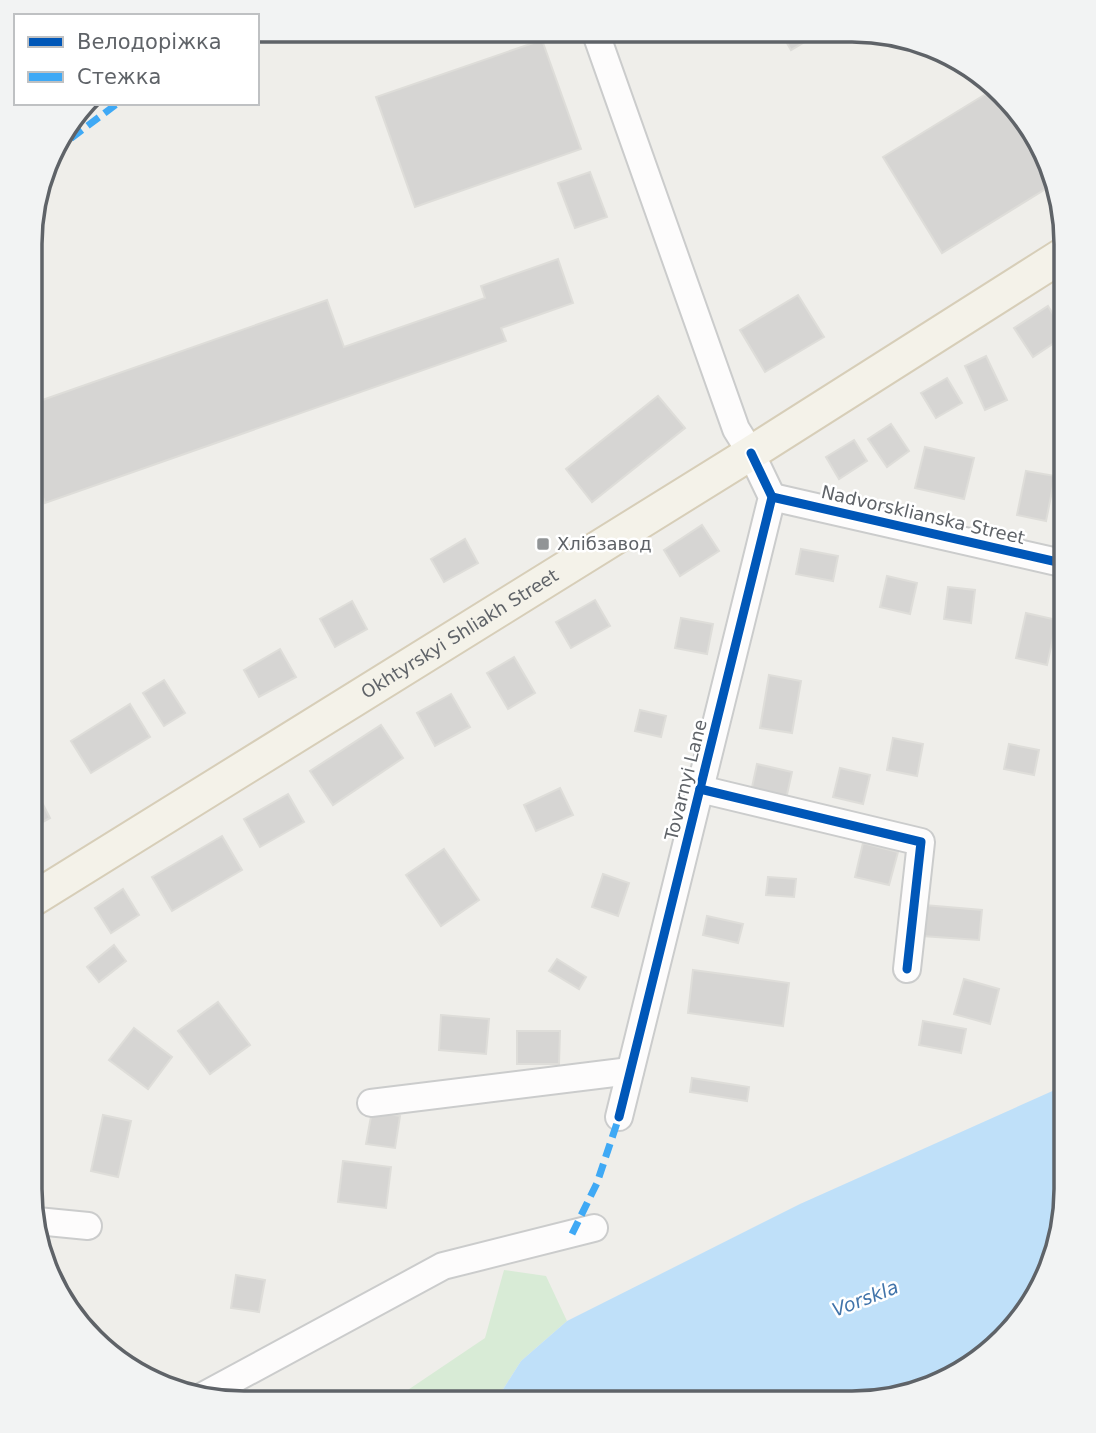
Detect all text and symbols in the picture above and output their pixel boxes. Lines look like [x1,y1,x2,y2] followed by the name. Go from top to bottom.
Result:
[14,14,259,105] legend
[77,30,222,54] text: Велодоріжка
[77,65,161,89] text: Стежка
[819,481,1027,548] street label: Nadvorsklianska Street
[557,533,652,554] place label: Хлібзавод
[535,536,551,552] marker: Хлібзавод
[357,564,562,703] street label: Okhtyrskyi Shliakh Street
[660,717,711,844] street label: Tovarnyi Lane
[829,1275,901,1321] water label: Vorskla

